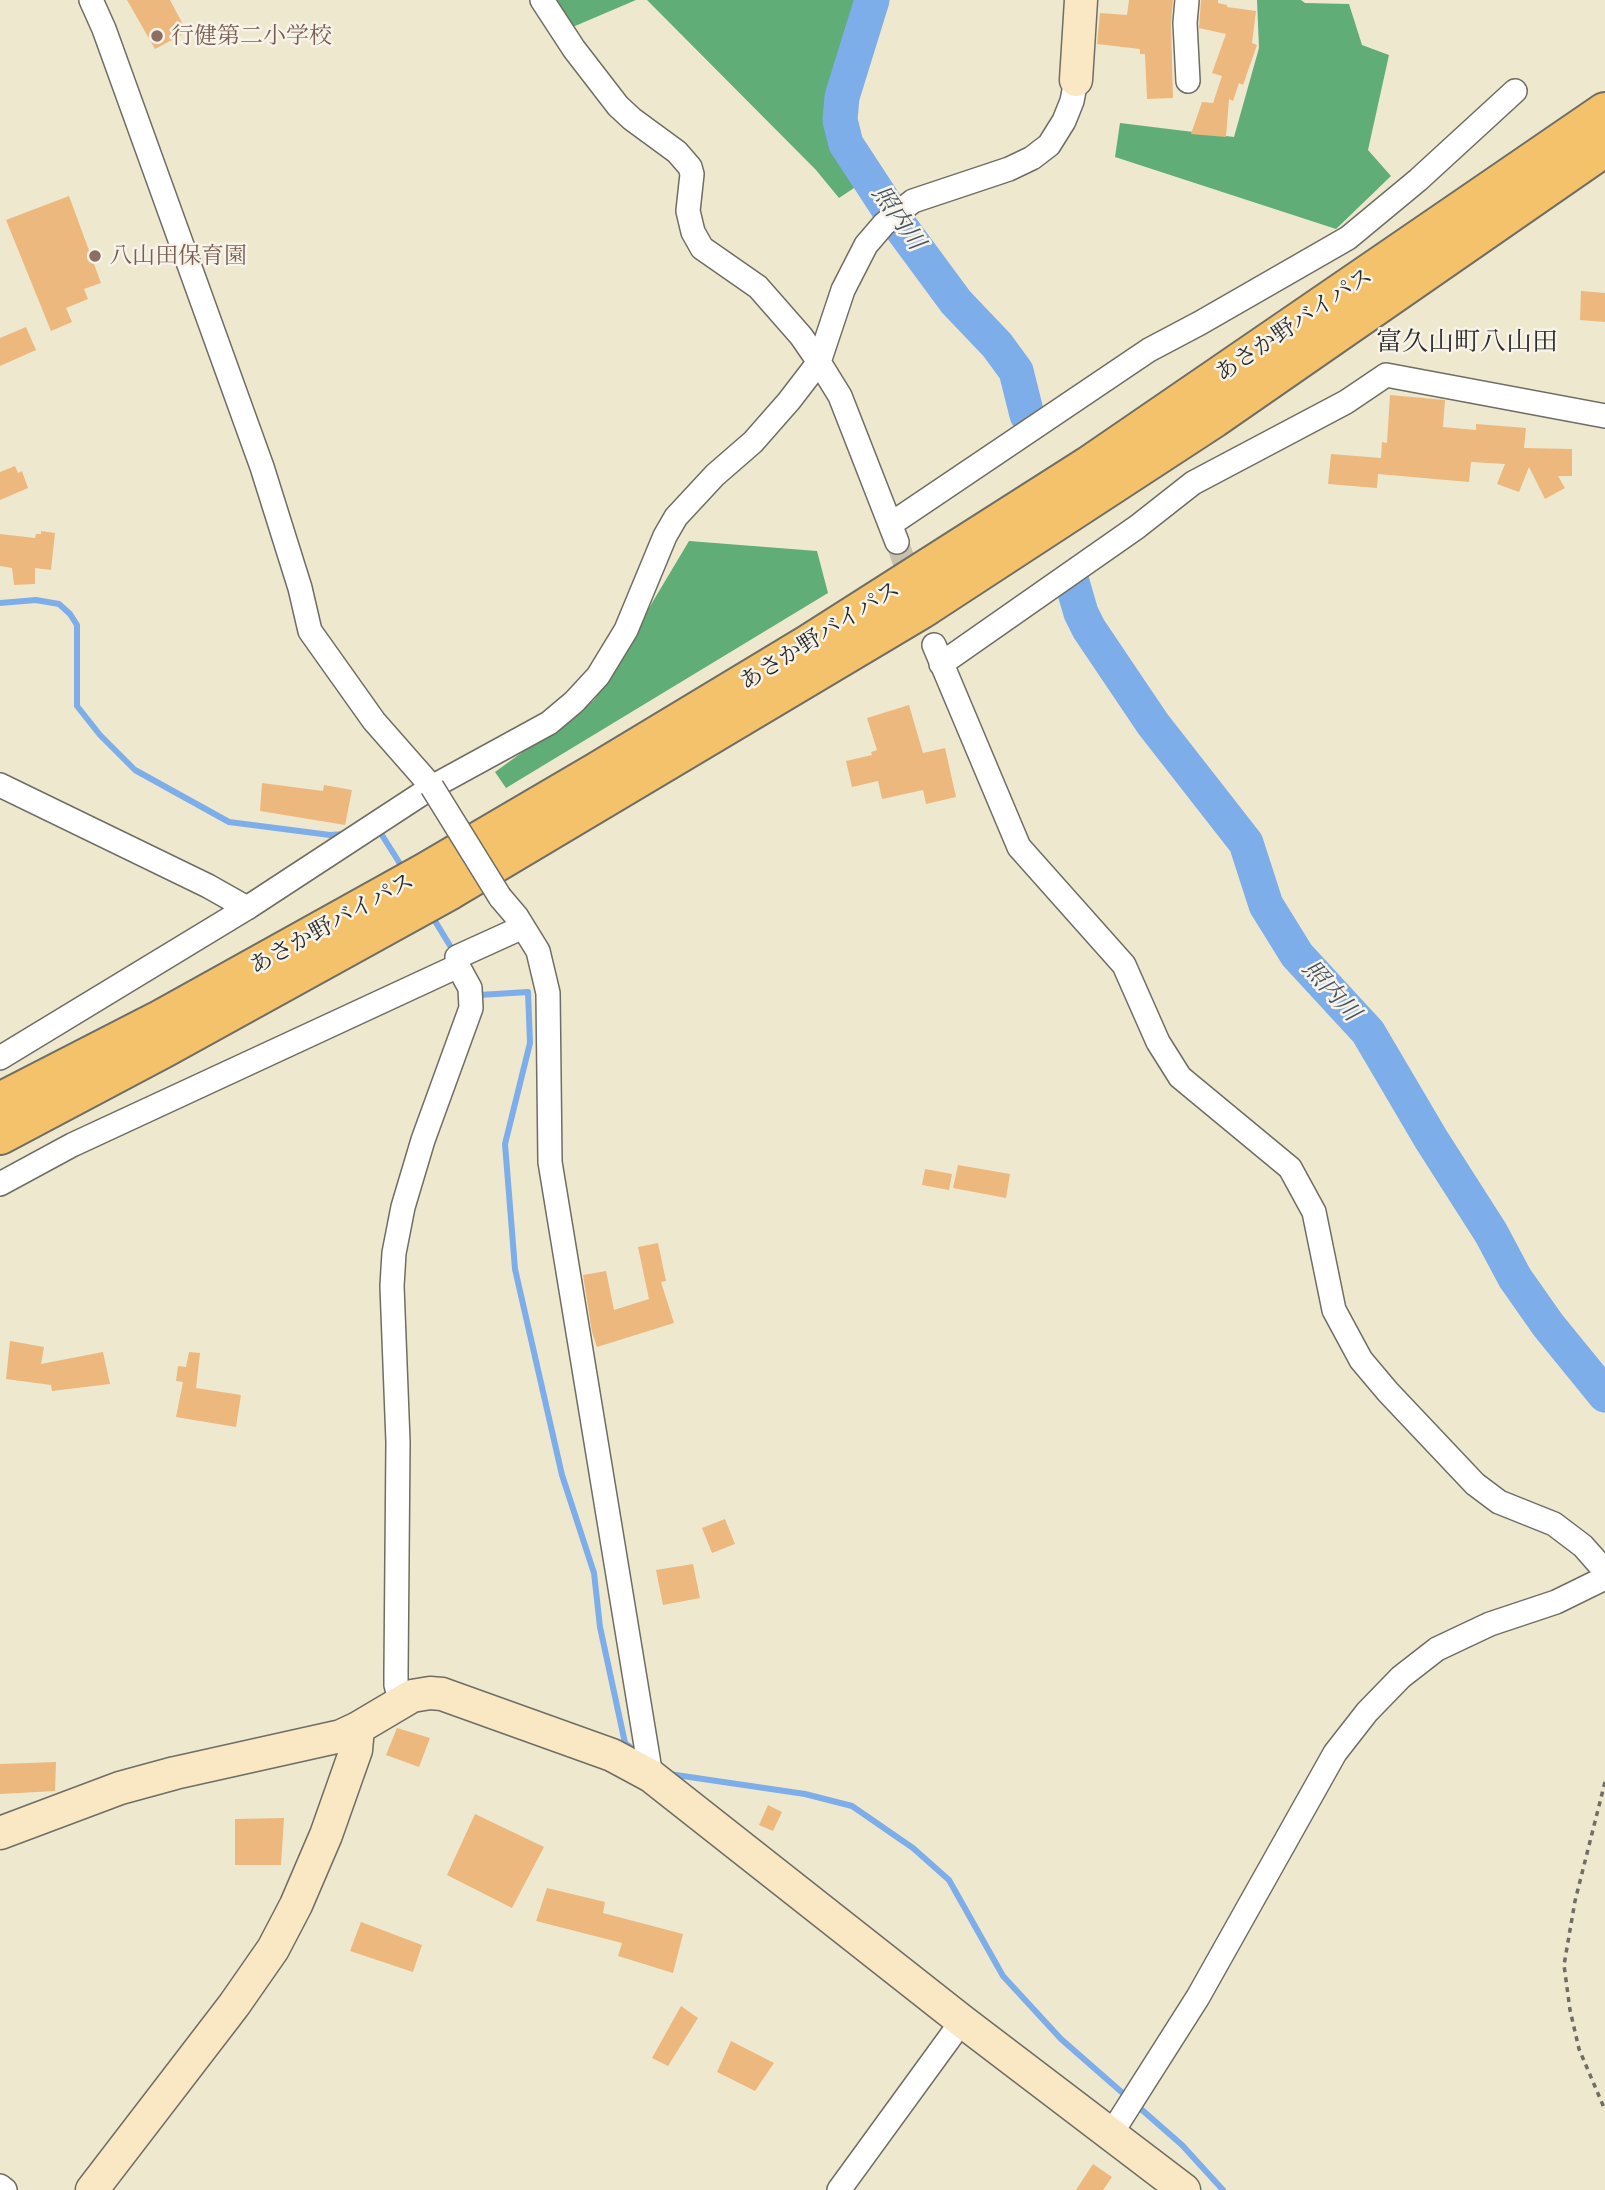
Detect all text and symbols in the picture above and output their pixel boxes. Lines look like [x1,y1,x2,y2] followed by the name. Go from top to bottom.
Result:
[171,22,332,50] place label: 行健第二小学校
[149,28,165,44] marker: 行健第二小学校
[866,180,930,256] water label: 照内川
[109,242,247,270] place label: 八山田保育園
[87,248,103,264] marker: 八山田保育園
[1210,262,1378,388] street label: あさか野バイパス
[1376,326,1558,358] district label: 富久山町八山田
[735,576,905,696] street label: あさか野バイパス
[245,867,419,981] street label: あさか野バイパス
[1296,955,1366,1027] water label: 照内川

